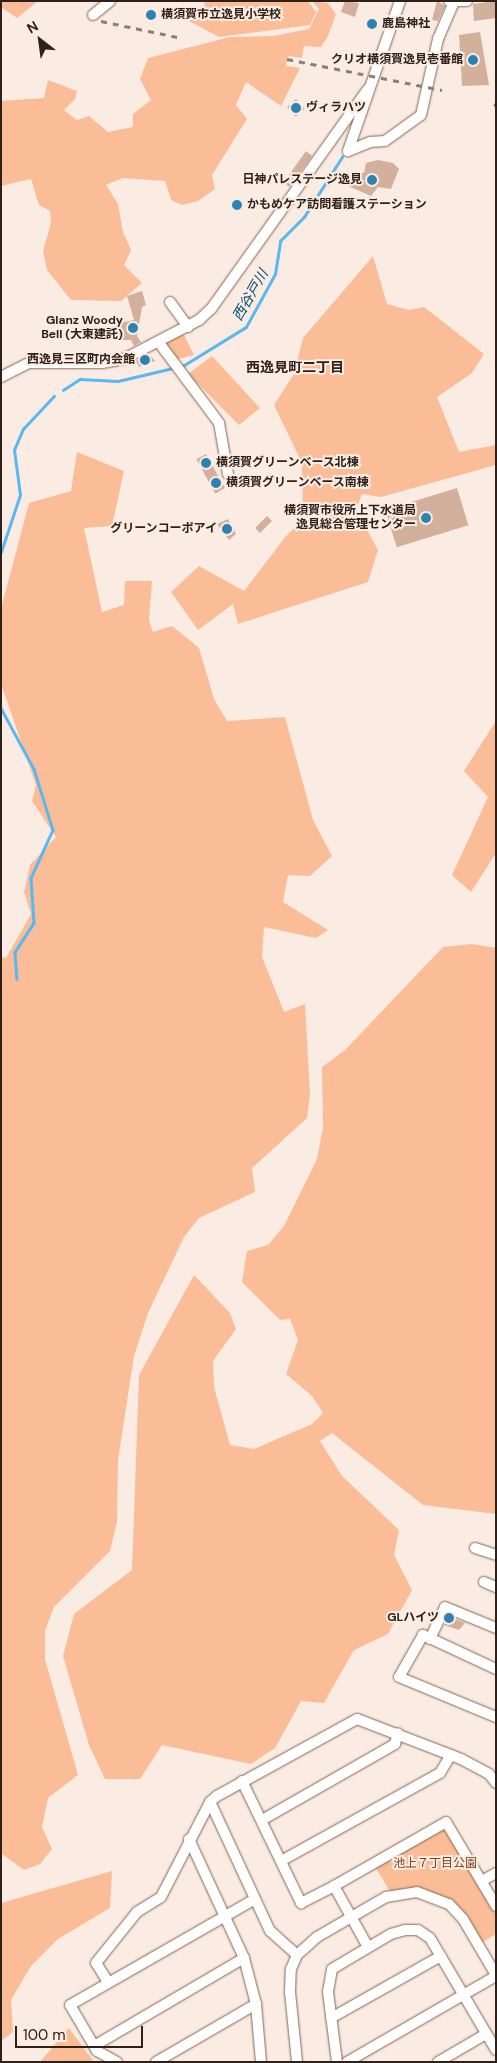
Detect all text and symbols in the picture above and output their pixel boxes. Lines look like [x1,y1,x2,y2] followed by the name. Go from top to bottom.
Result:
[161,8,281,22] place label: 横須賀市立逸見小学校
[145,9,157,21] marker: 横須賀市立逸見小学校
[15,15,65,65] north arrow
[24,17,41,37] text: N
[382,17,430,31] place label: 鹿島神社
[366,18,378,30] marker: 鹿島神社
[331,53,463,67] place label: クリオ横須賀逸見壱番館
[467,54,479,66] marker: クリオ横須賀逸見壱番館
[306,101,366,115] place label: ヴィラハツ
[290,102,302,114] marker: ヴィラハツ
[242,173,362,187] place label: 日神パレステージ逸見
[366,174,378,186] marker: 日神パレステージ逸見
[247,198,427,212] place label: かもめケア訪問看護ステーション
[231,199,243,211] marker: かもめケア訪問看護ステーション
[229,267,271,323] water label: 西谷戸川
[41,314,123,342] place label: Glanz Woody Bell (大東建託)
[127,322,139,334] marker: Glanz Woody Bell (大東建託)
[27,353,135,367] place label: 西逸見三区町内会館
[139,354,151,366] marker: 西逸見三区町内会館
[246,359,344,375] district label: 西逸見町二丁目
[216,456,360,470] place label: 横須賀グリーンベース北棟
[200,457,212,469] marker: 横須賀グリーンベース北棟
[226,476,370,490] place label: 横須賀グリーンベース南棟
[210,477,222,489] marker: 横須賀グリーンベース南棟
[284,504,416,532] place label: 横須賀市役所上下水道局 逸見総合管理センター
[420,512,432,524] marker: 横須賀市役所上下水道局 逸見総合管理センター
[109,522,217,536] place label: グリーンコーポアイ
[221,523,233,535] marker: グリーンコーポアイ
[387,1611,439,1625] place label: GLハイツ
[443,1612,455,1624] marker: GLハイツ
[393,1857,477,1871] park label: 池上７丁目公園
[18,2016,145,2048] scale bar
[23,2025,66,2045] text: 100 m

